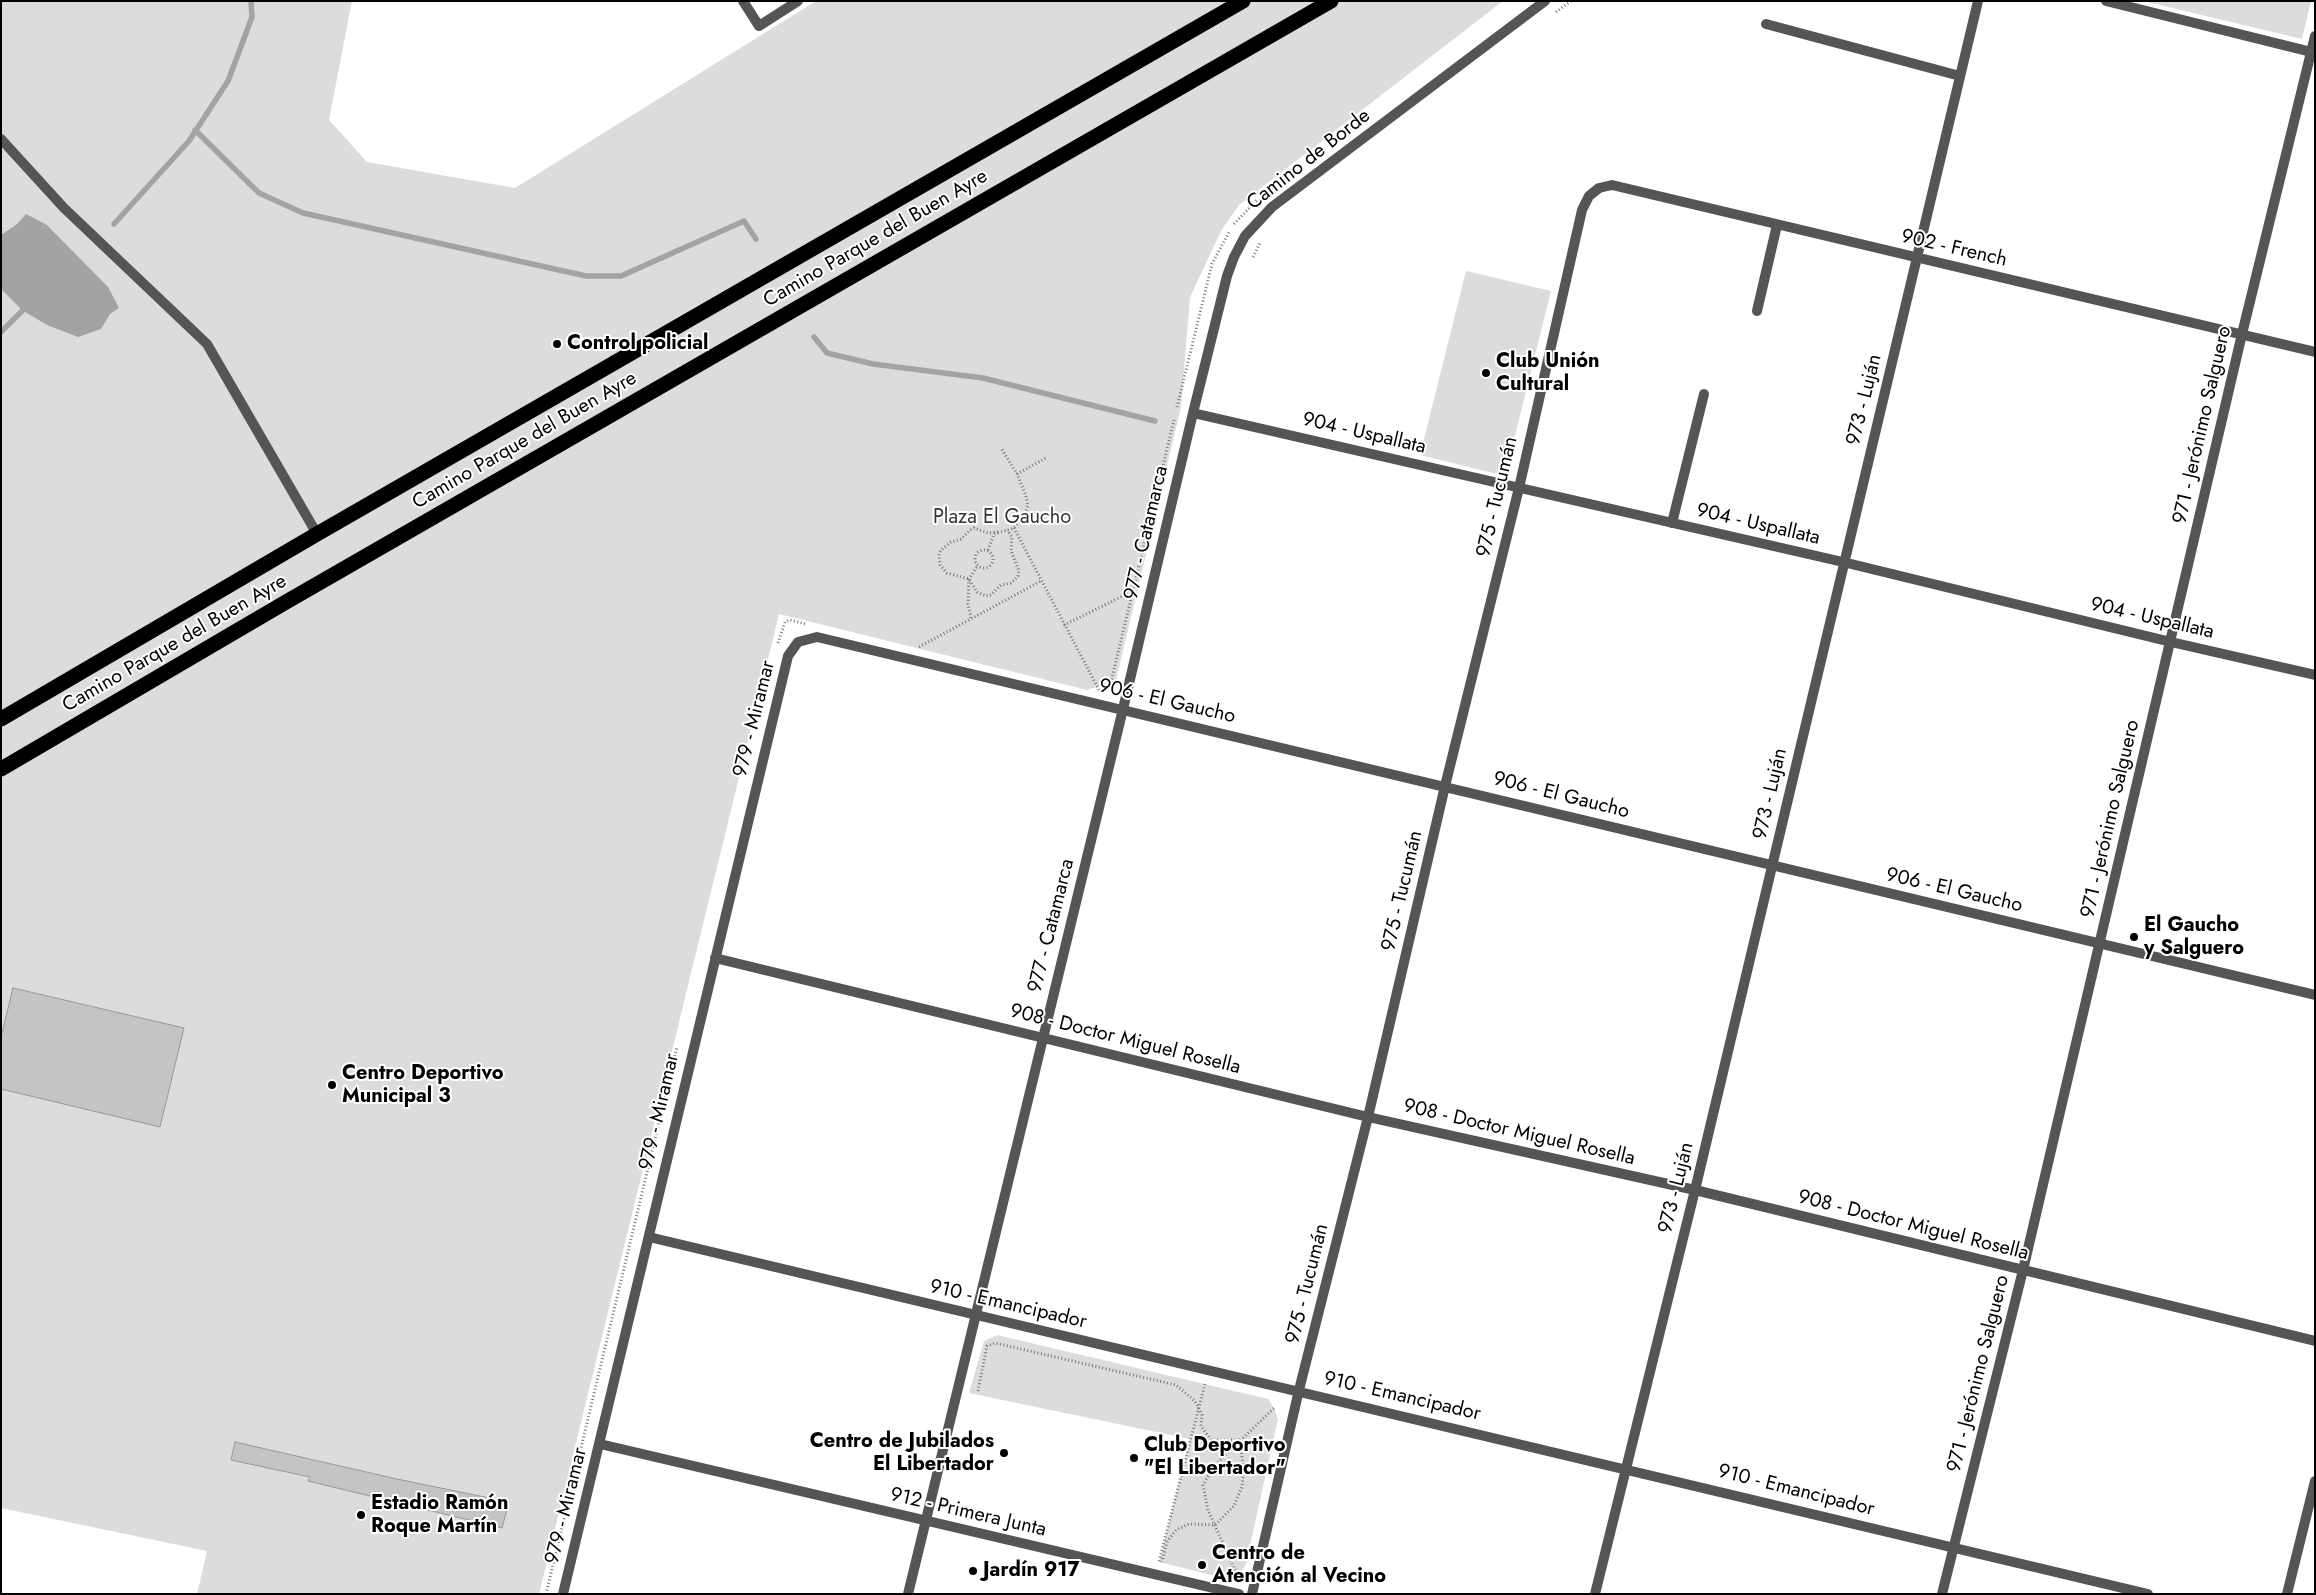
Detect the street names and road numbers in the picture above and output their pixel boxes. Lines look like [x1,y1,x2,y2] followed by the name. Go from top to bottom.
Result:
[1243,104,1375,216] street label: Camino de Borde
[760,165,992,313] street label: Camino Parque del Buen Ayre
[1899,225,2009,273] street label: 902 - French
[2169,324,2237,526] street label: 971 - Jerónimo Salguero
[1842,352,1888,448] street label: 973 - Luján
[409,367,641,515] street label: Camino Parque del Buen Ayre
[1300,408,1428,460] street label: 904 - Uspallata
[1472,434,1524,560] street label: 975 - Tucumán
[1120,464,1174,602] street label: 977 - Catamarca
[1694,499,1822,551] street label: 904 - Uspallata
[59,570,291,718] street label: Camino Parque del Buen Ayre
[2088,593,2216,645] street label: 904 - Uspallata
[729,658,781,780] street label: 979 - Miramar
[1096,675,1238,729] street label: 906 - El Gaucho
[2077,718,2145,920] street label: 971 - Jerónimo Salguero
[1749,746,1793,842] street label: 973 - Luján
[1490,767,1632,825] street label: 906 - El Gaucho
[1377,828,1429,954] street label: 975 - Tucumán
[1024,857,1080,995] street label: 977 - Catamarca
[1883,864,2025,918] street label: 906 - El Gaucho
[1007,1000,1243,1080] street label: 908 - Doctor Miguel Rosella
[635,1051,685,1173] street label: 979 - Miramar
[1401,1095,1637,1171] street label: 908 - Doctor Miguel Rosella
[1654,1140,1700,1236] street label: 973 - Luján
[1795,1186,2031,1266] street label: 908 - Doctor Miguel Rosella
[1281,1221,1335,1347] street label: 975 - Tucumán
[1943,1273,2015,1475] street label: 971 - Jerónimo Salguero
[927,1275,1089,1335] street label: 910 - Emancipador
[1321,1367,1483,1427] street label: 910 - Emancipador
[541,1445,593,1567] street label: 979 - Miramar
[1715,1460,1877,1522] street label: 910 - Emancipador
[888,1483,1048,1543] street label: 912 - Primera Junta

